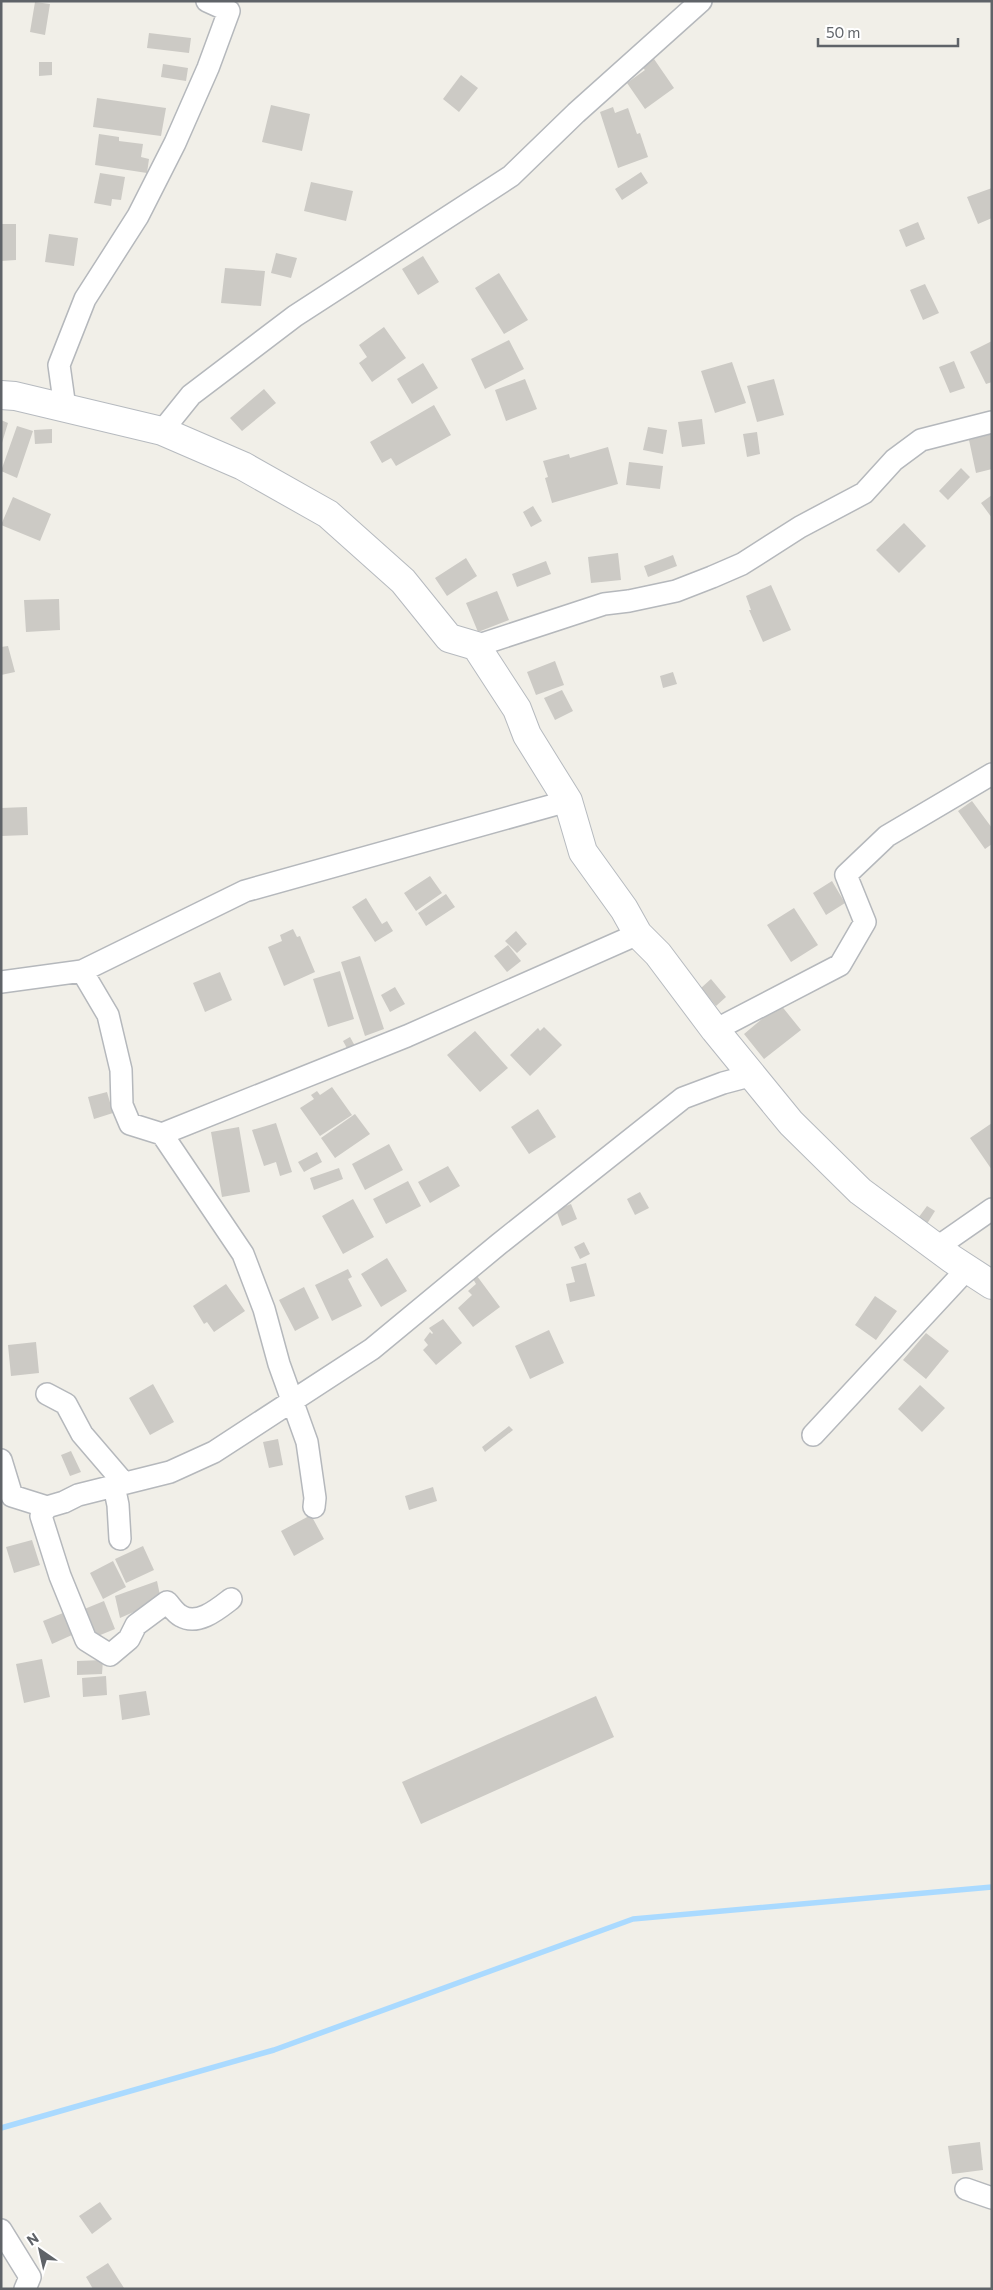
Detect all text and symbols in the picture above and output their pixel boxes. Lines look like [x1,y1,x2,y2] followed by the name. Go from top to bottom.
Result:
[818,15,958,47] scale bar
[826,23,860,41] text: 50 m
[15,2225,65,2275] north arrow
[23,2229,42,2249] text: N

